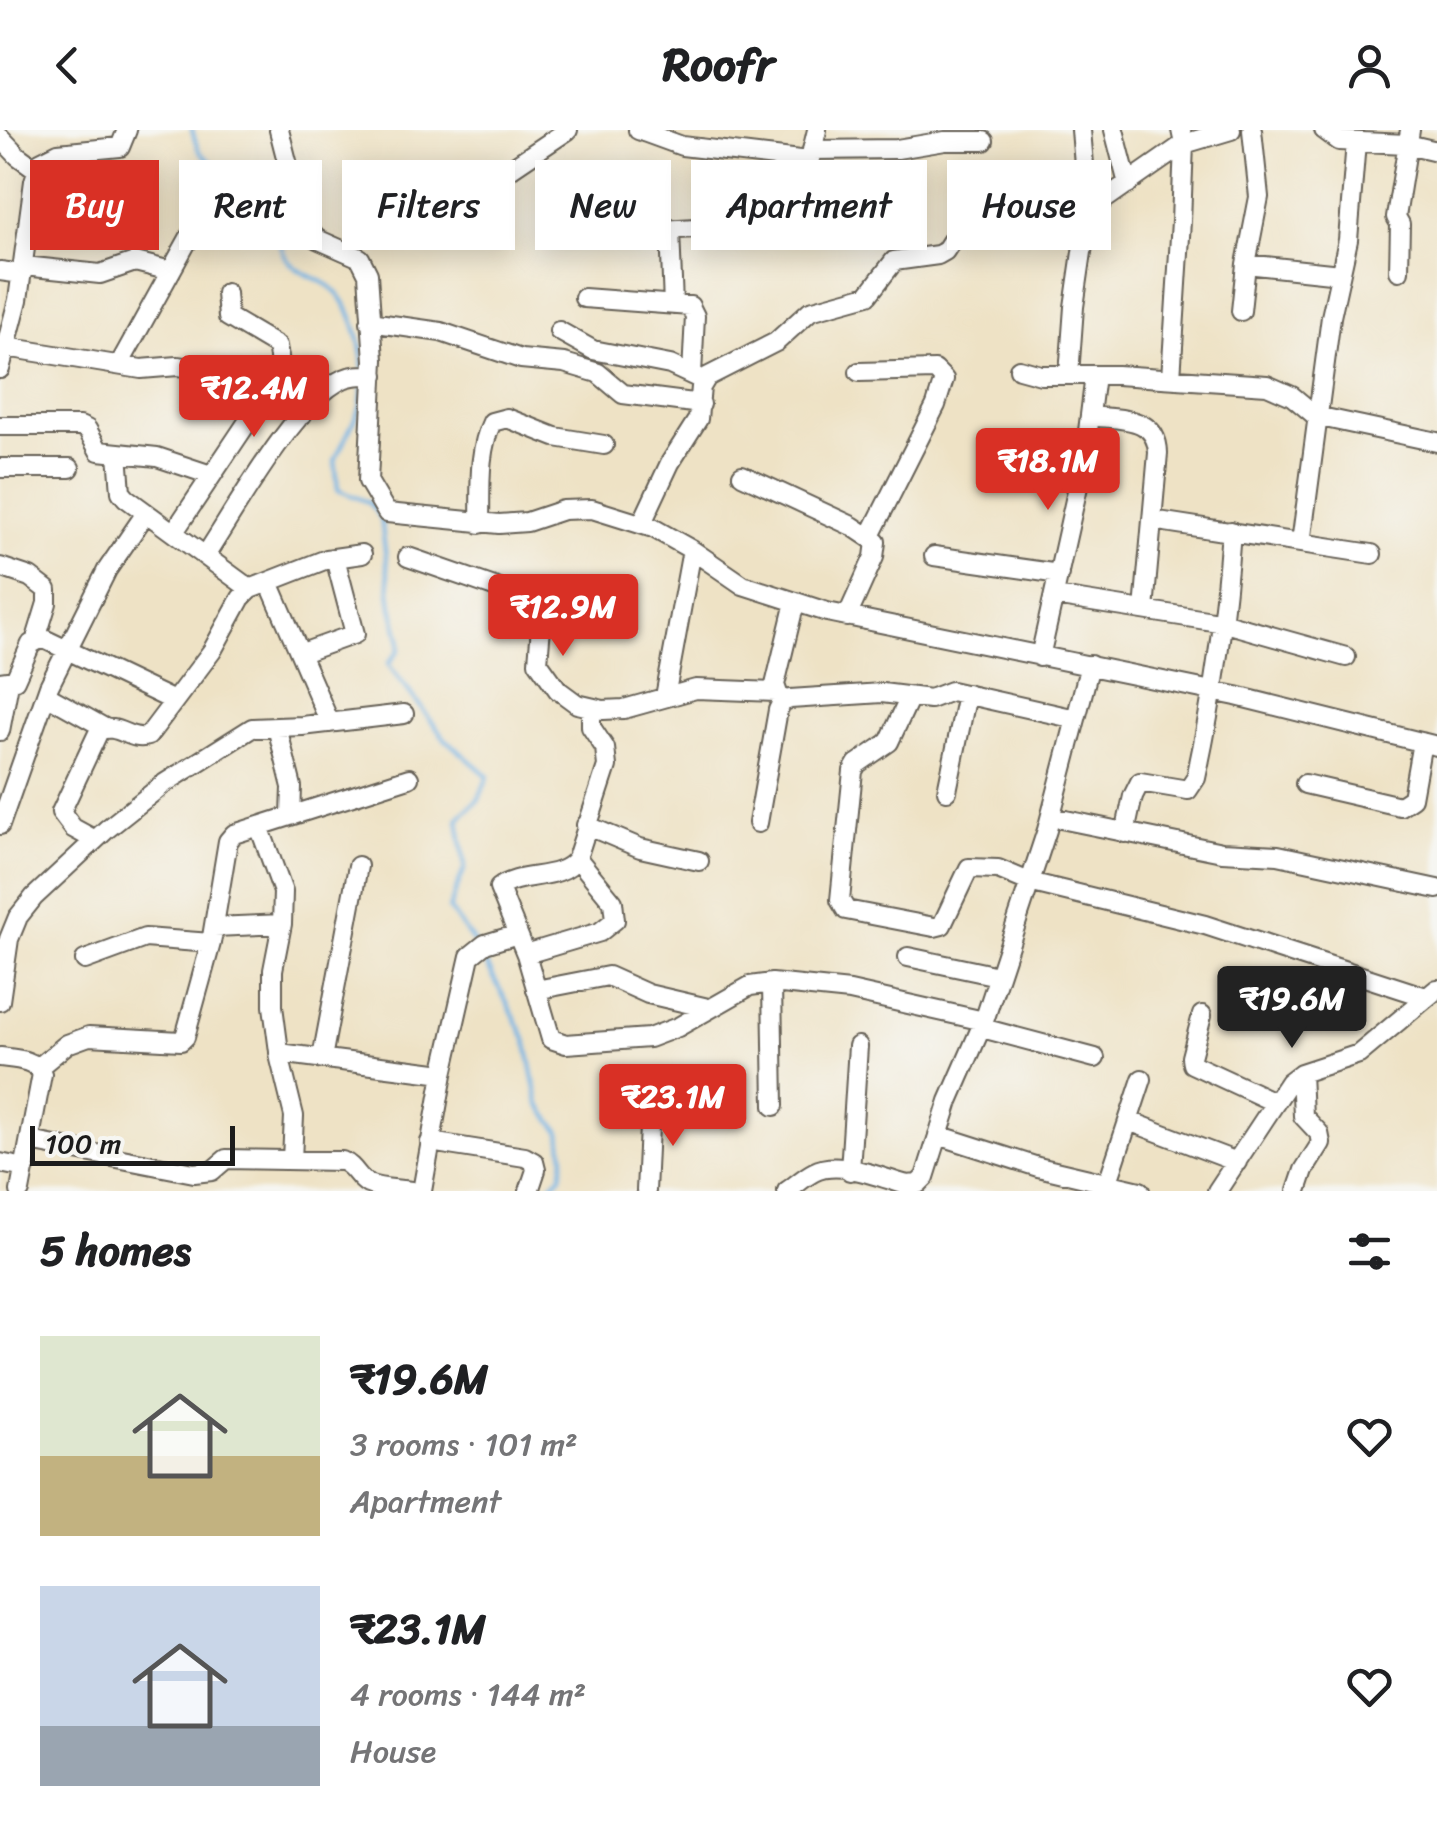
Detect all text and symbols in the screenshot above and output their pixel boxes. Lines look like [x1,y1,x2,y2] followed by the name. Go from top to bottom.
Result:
[663,25,774,105] text: Roofr
[40,38,95,93] icon: back
[1342,38,1397,93] icon: person
[30,160,159,250] chip: Buy
[179,160,322,250] chip: Rent
[342,160,515,250] chip: Filters
[535,160,671,250] chip: New
[691,160,927,250] chip: Apartment
[947,160,1111,250] chip: House
[173,355,335,440] pin: ₹12.4M
[201,359,307,416] text: ₹12.4M
[967,428,1129,513] pin: ₹18.1M
[998,432,1098,489] text: ₹18.1M
[482,574,644,659] pin: ₹12.9M
[510,578,616,635] text: ₹12.9M
[1211,966,1373,1051] pin: ₹19.6M
[1239,970,1345,1027] text: ₹19.6M
[592,1064,754,1149] pin: ₹23.1M
[621,1068,725,1125] text: ₹23.1M
[45,1119,121,1168] text: 100 m
[30,1121,235,1166] scale bar
[40,1214,191,1288] text: 5 homes
[1342,1224,1397,1279] icon: filters
[350,1342,488,1416] text: ₹19.6M
[120,1376,240,1496] icon: home
[1342,1409,1397,1464] icon: heart
[350,1416,578,1473] text: 3 rooms · 101 m²
[350,1473,501,1530] text: Apartment
[350,1592,486,1666] text: ₹23.1M
[120,1626,240,1746] icon: home
[1342,1659,1397,1714] icon: heart
[350,1666,586,1723] text: 4 rooms · 144 m²
[350,1723,436,1780] text: House

